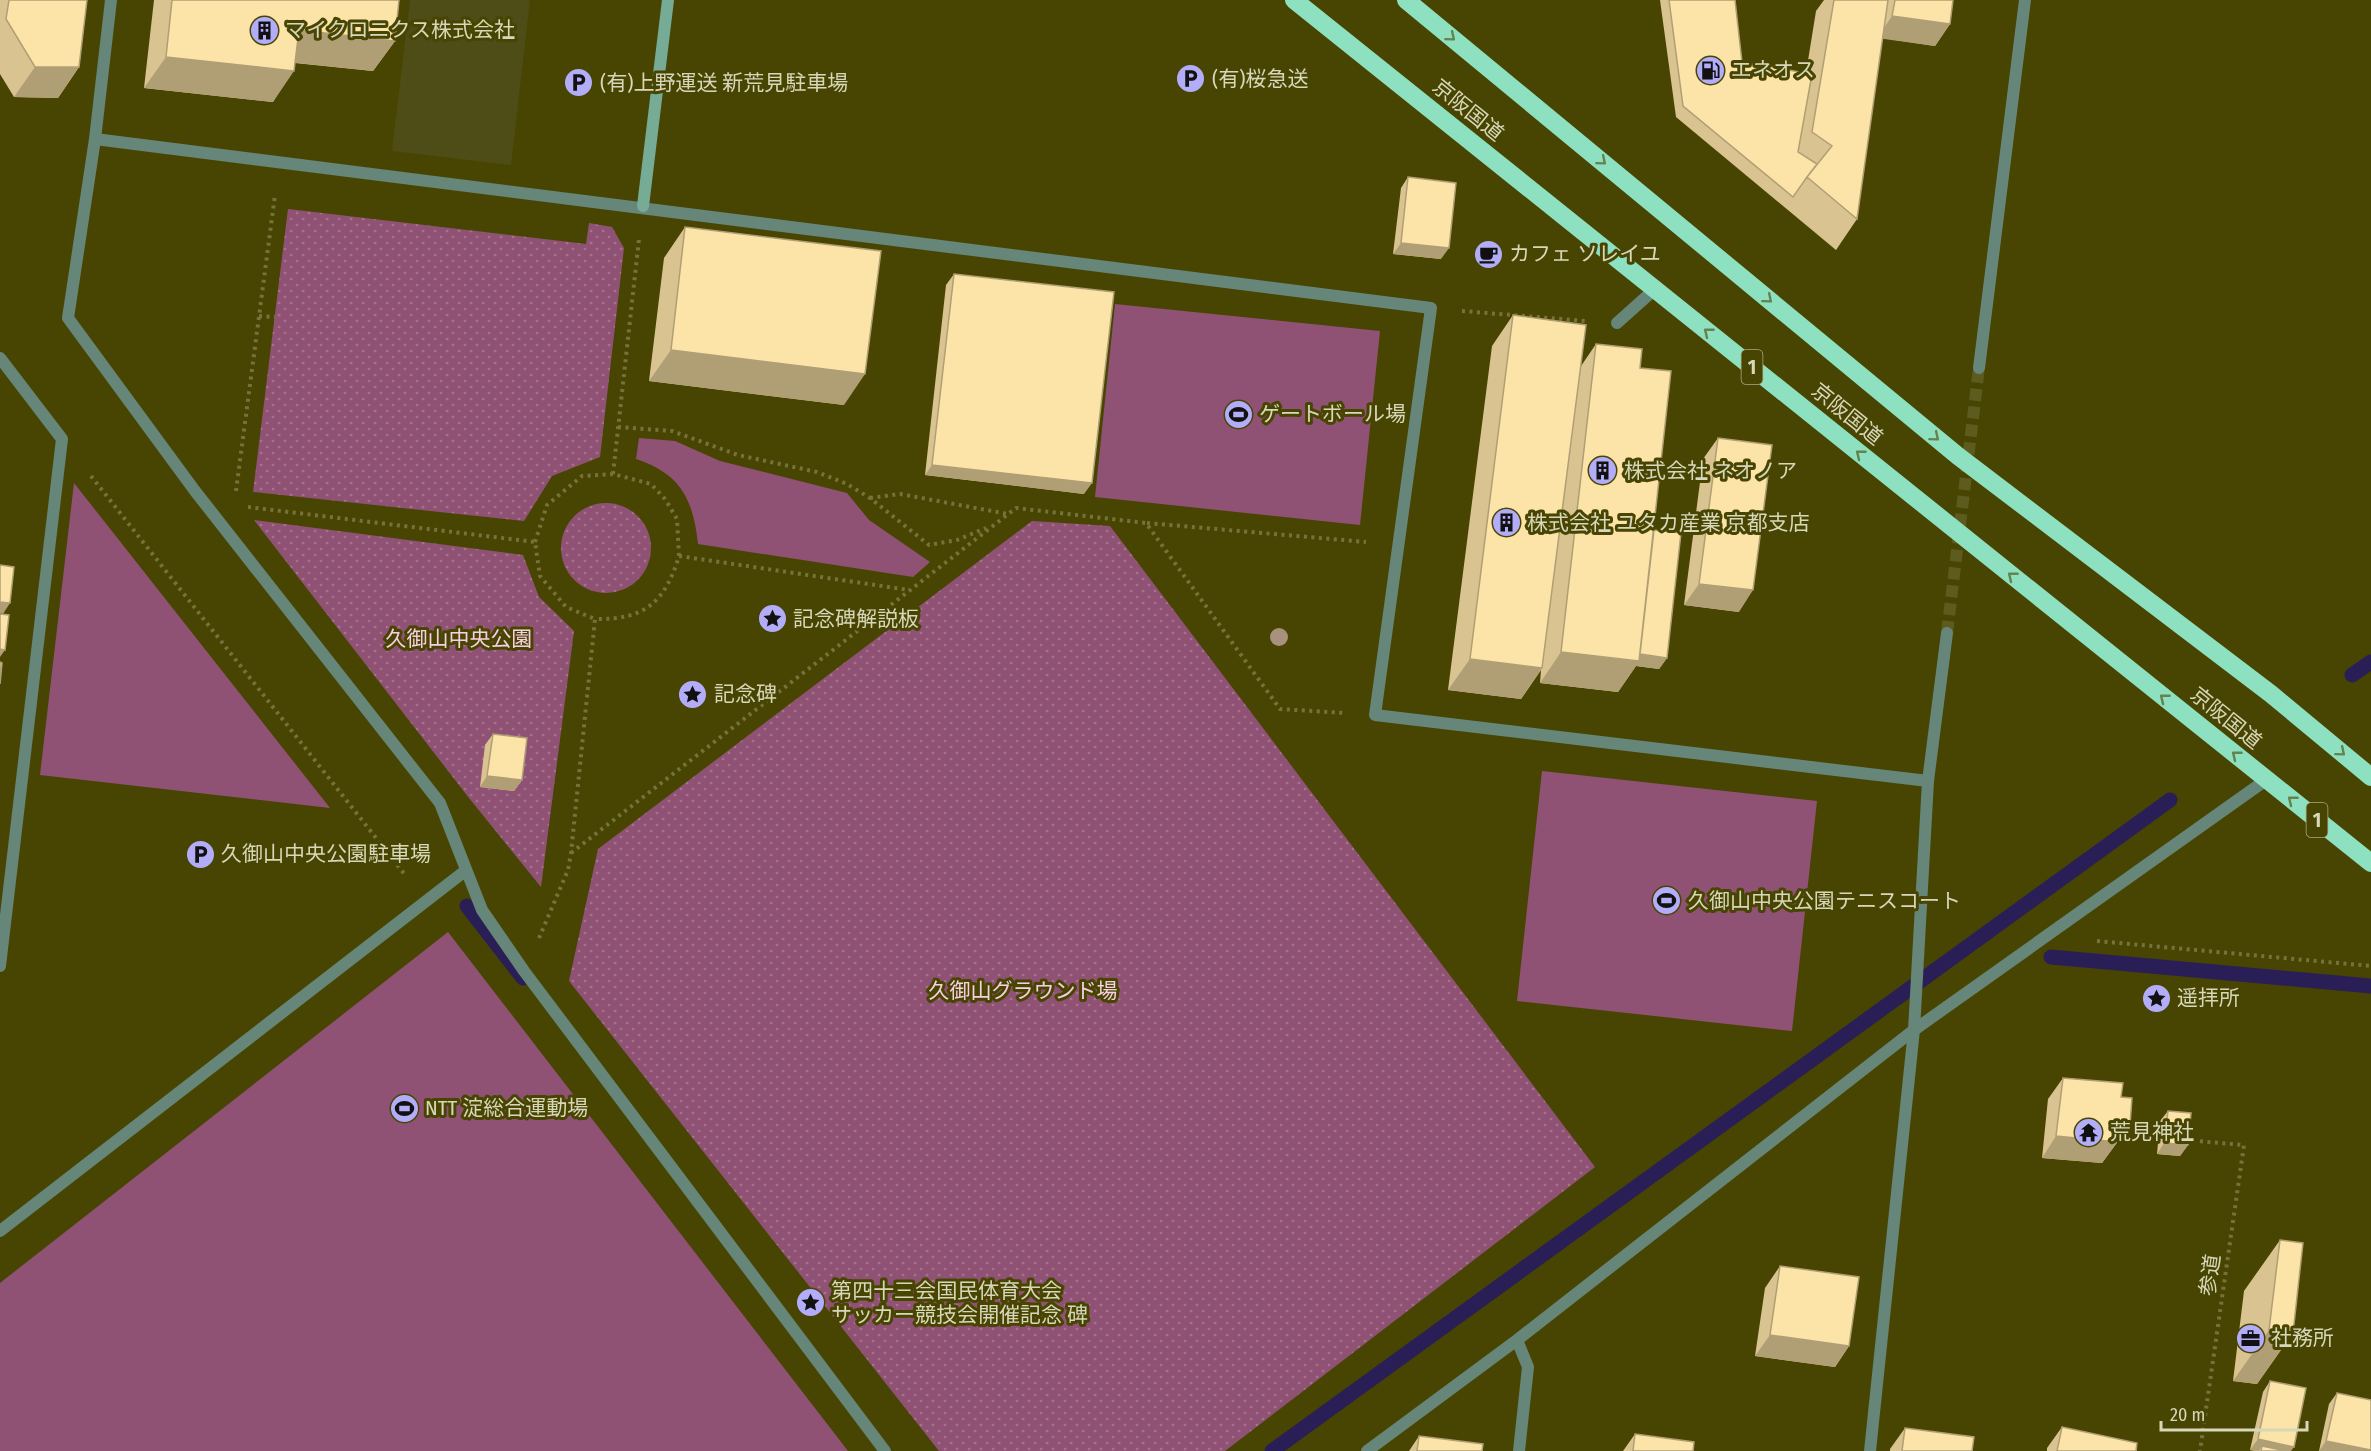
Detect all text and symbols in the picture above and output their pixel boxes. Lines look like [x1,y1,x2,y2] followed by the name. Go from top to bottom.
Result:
[248,14,280,46] building icon: マイクロニクス株式会社
[285,17,515,43] place label: マイクロニクス株式会社
[1444,30,1455,41] one-way arrow
[1694,54,1726,86] fuel station icon: エネオス
[1731,57,1815,83] place label: エネオス
[1175,63,1207,95] parking icon: (有)桜急送
[1212,66,1308,92] place label: (有)桜急送
[563,67,595,99] parking icon: (有)上野運送 新荒見駐車場
[600,70,848,96] place label: (有)上野運送 新荒見駐車場
[1427,73,1509,147] street label: 京阪国道
[1595,154,1606,165] one-way arrow
[1472,238,1504,270] cafe icon: カフェ ソレイユ
[1509,241,1661,267] place label: カフェ ソレイユ
[1761,292,1772,303] one-way arrow
[1704,328,1715,339] one-way arrow
[1742,350,1762,384] road number: 1
[1806,377,1888,451] street label: 京阪国道
[1222,398,1254,430] sports icon: ゲートボール場
[1259,401,1406,427] place label: ゲートボール場
[1928,429,1939,440] one-way arrow
[1856,450,1867,461] one-way arrow
[1587,455,1619,487] building icon: 株式会社 ネオノア
[1624,458,1797,484] place label: 株式会社 ネオノア
[1490,507,1522,539] building icon: 株式会社 ユタカ産業 京都支店
[1527,510,1810,536] place label: 株式会社 ユタカ産業 京都支店
[2008,572,2019,583] one-way arrow
[756,603,788,635] place icon: 記念碑解説板
[793,606,919,632] place label: 記念碑解説板
[386,626,533,652] park label: 久御山中央公園
[677,678,709,710] place icon: 記念碑
[714,681,777,707] place label: 記念碑
[2185,681,2267,755] street label: 京阪国道
[2160,694,2171,705] one-way arrow
[2334,745,2345,756] one-way arrow
[2232,752,2243,763] one-way arrow
[2288,797,2299,808] one-way arrow
[2306,803,2328,837] road number: 1
[184,838,216,870] parking icon: 久御山中央公園駐車場
[221,841,431,867] place label: 久御山中央公園駐車場
[1651,885,1683,917] sports icon: 久御山中央公園テニスコート
[1688,888,1961,914] place label: 久御山中央公園テニスコート
[929,978,1118,1004] park label: 久御山グラウンド場
[2140,982,2172,1014] place icon: 遥拝所
[2177,985,2240,1011] place label: 遥拝所
[388,1092,420,1124] sports icon: NTT 淀総合運動場
[425,1095,588,1121] place label: NTT 淀総合運動場
[2073,1116,2105,1148] temple icon: 荒見神社
[2110,1119,2194,1145] place label: 荒見神社
[2194,1252,2226,1298] street label: 参道
[831,1278,1088,1328] place label: 第四十三会国民体育大会 サッカー競技会開催記念 碑
[794,1287,826,1319] place icon: 第四十三会国民体育大会 サッカー競技会開催記念 碑
[2234,1322,2266,1354] office icon: 社務所
[2271,1325,2334,1351] place label: 社務所
[2161,1394,2306,1432] scale bar
[2170,1404,2205,1426] text: 20 m

